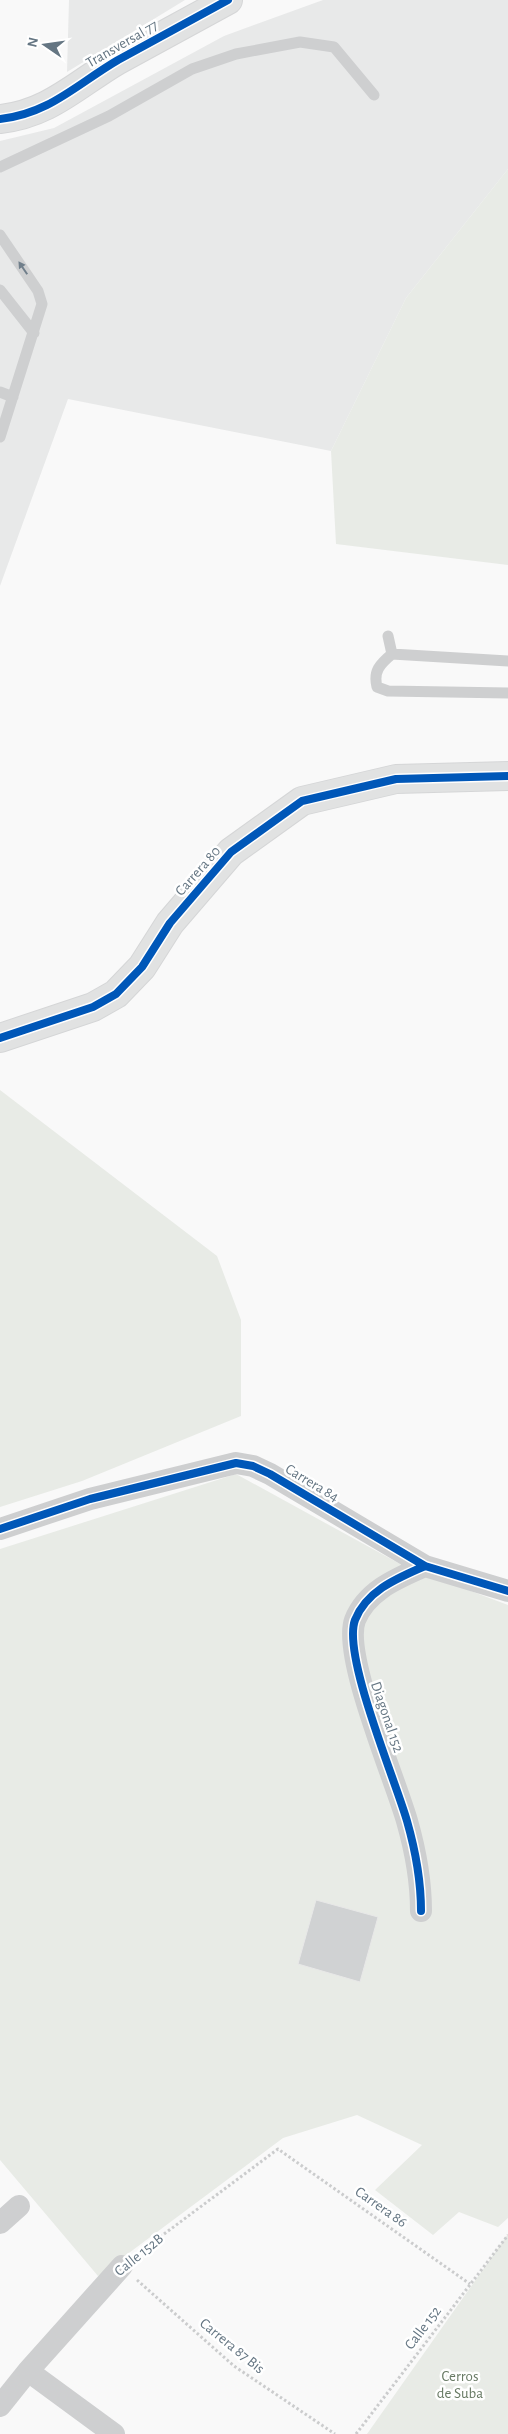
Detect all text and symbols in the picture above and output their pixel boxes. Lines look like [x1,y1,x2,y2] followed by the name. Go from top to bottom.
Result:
[84,17,160,71] street label: Transversal 77
[20,20,70,70] north arrow
[25,36,41,49] text: N
[18,262,28,275] one-way arrow
[173,843,223,899] street label: Carrera 80
[283,1461,341,1505] street label: Carrera 84
[368,1680,406,1755] street label: Diagonal 152
[352,2184,410,2230] street label: Carrera 86
[112,2231,166,2279] street label: Calle 152B
[402,2303,444,2352] street label: Calle 152
[197,2316,267,2376] street label: Carrera 87 Bis
[437,2369,483,2401] park label: Cerros de Suba

